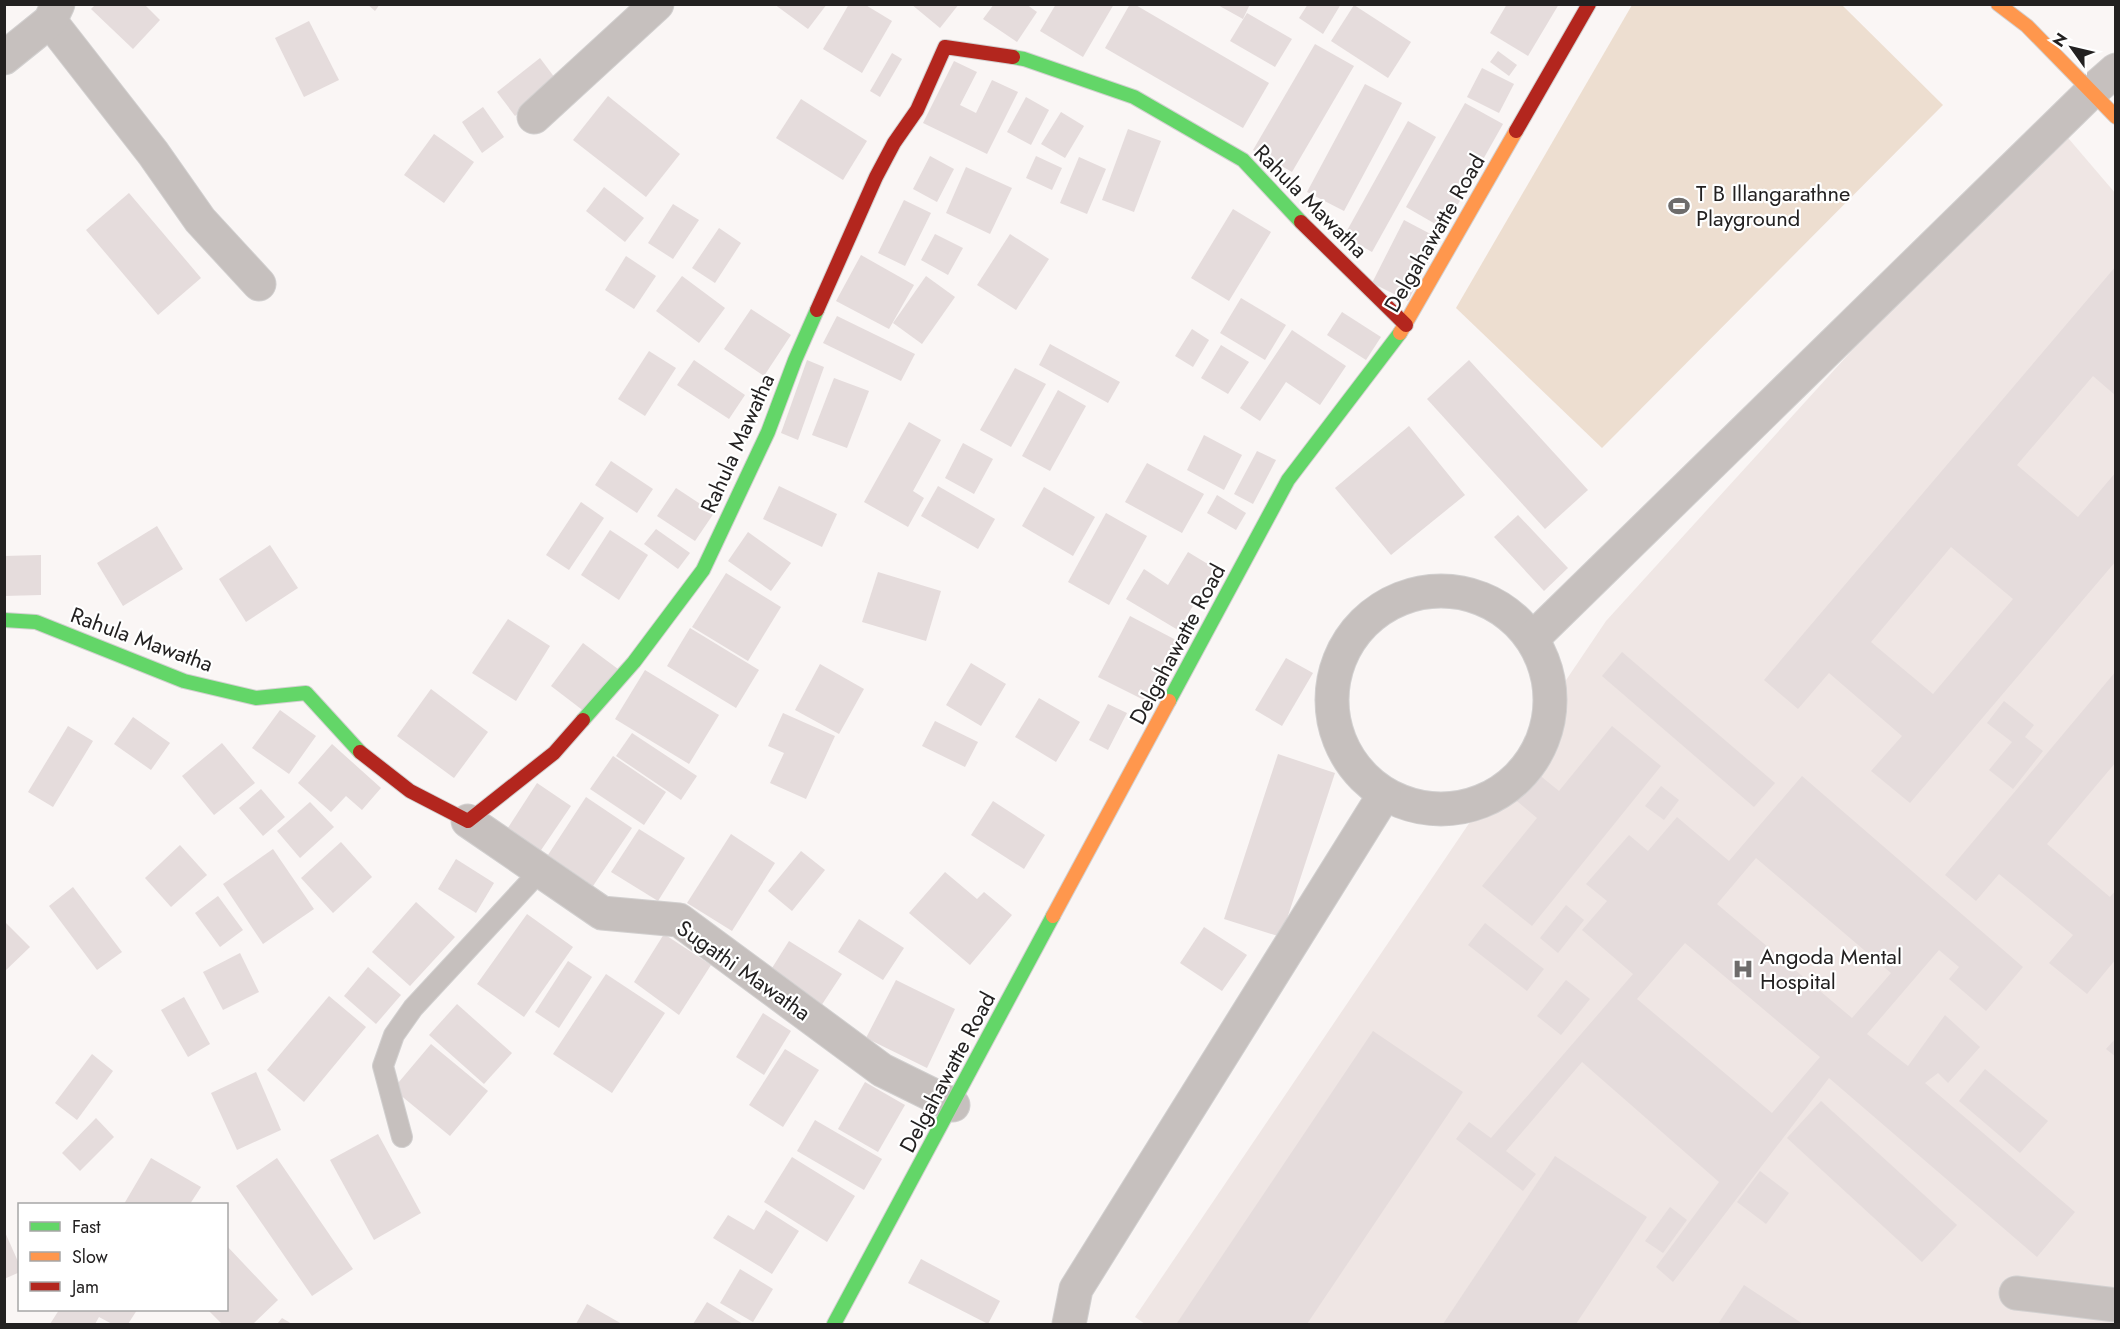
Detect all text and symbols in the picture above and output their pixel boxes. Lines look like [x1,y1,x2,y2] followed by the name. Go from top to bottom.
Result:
[2042,18,2102,78] north arrow
[2047,28,2073,52] text: N
[1247,137,1375,265] street label: Rahula Mawatha
[1376,148,1492,318] street label: Delgahawatte Road
[1696,177,1850,234] place label: T B Illangarathne Playground
[1667,194,1691,218] sports icon: T B Illangarathne Playground
[692,368,782,518] street label: Rahula Mawatha
[1121,558,1233,730] street label: Delgahawatte Road
[66,598,218,680] street label: Rahula Mawatha
[670,912,818,1028] street label: Sugathi Mawatha
[1760,940,1902,997] place label: Angoda Mental Hospital
[1731,957,1755,981] hospital icon: Angoda Mental Hospital
[891,986,1003,1158] street label: Delgahawatte Road
[18,1203,228,1311] legend
[72,1214,101,1240] text: Fast
[72,1244,109,1270] text: Slow
[70,1274,99,1300] text: Jam

